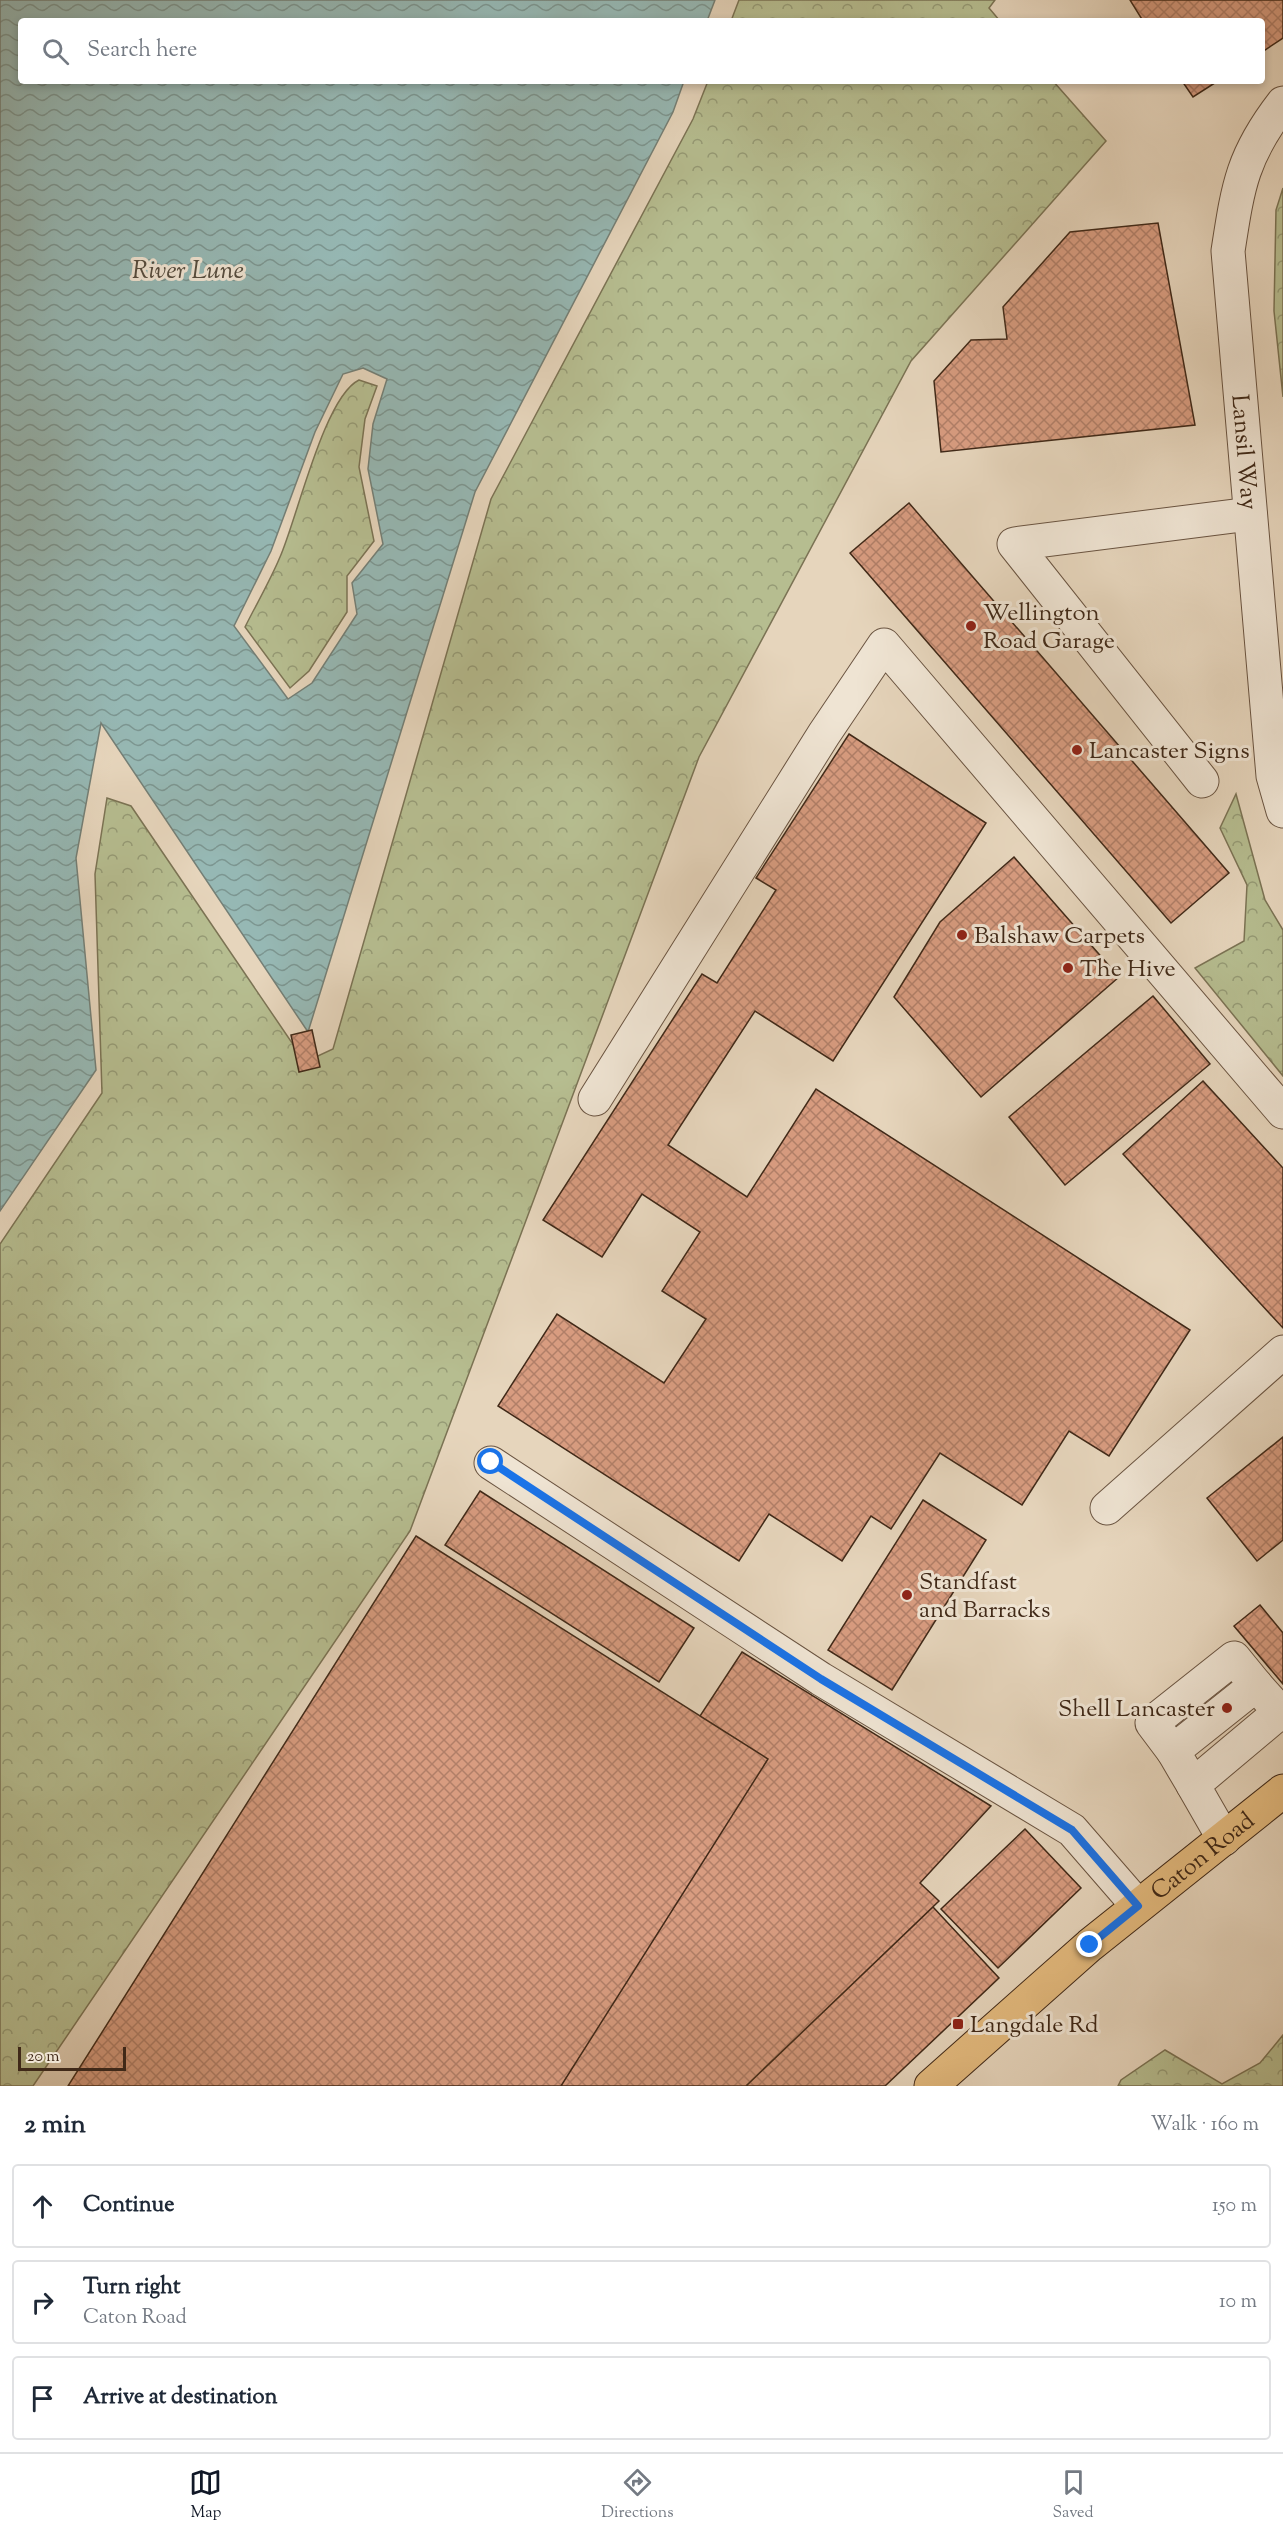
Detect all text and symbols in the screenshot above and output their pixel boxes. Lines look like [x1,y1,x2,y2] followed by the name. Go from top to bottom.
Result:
[18,18,1265,84] search box
[39,35,72,68] icon: search
[87,35,197,67] text: Search here
[132,253,244,290] water label: River Lune
[1221,393,1265,511] street label: Lansil Way
[983,597,1115,659] place label: Wellington Road Garage
[964,619,978,633] marker: Wellington Road Garage
[1089,735,1250,769] place label: Lancaster Signs
[1070,743,1084,757] marker: Lancaster Signs
[974,920,1145,954] place label: Balshaw Carpets
[955,928,969,942] marker: Balshaw Carpets
[1080,953,1176,987] place label: The Hive
[1061,961,1075,975] marker: The Hive
[477,1448,503,1474] route start
[919,1566,1051,1628] place label: Standfast and Barracks
[900,1588,914,1602] marker: Standfast and Barracks
[1058,1693,1215,1727] place label: Shell Lancaster
[1220,1701,1234,1715] marker: Shell Lancaster
[1144,1805,1263,1909] street label: Caton Road
[1076,1931,1102,1957] route end
[970,2009,1099,2043] place label: Langdale Rd
[951,2017,965,2031] marker: Langdale Rd
[18,2044,126,2072] scale bar
[27,2046,60,2069] text: 20 m
[24,2107,86,2144] text: 2 min
[1150,2111,1259,2140] text: Walk · 160 m
[26,2190,59,2223] icon: ahead
[83,2190,174,2222] text: Continue
[1212,2192,1257,2221] text: 150 m
[83,2272,180,2304] text: Turn right
[26,2286,59,2319] icon: right
[1219,2288,1257,2317] text: 10 m
[83,2304,187,2333] text: Caton Road
[26,2382,59,2415] icon: arrive
[83,2382,278,2414] text: Arrive at destination
[189,2466,222,2525] tab: Map
[601,2466,674,2525] tab: Directions
[1052,2466,1094,2525] tab: Saved

